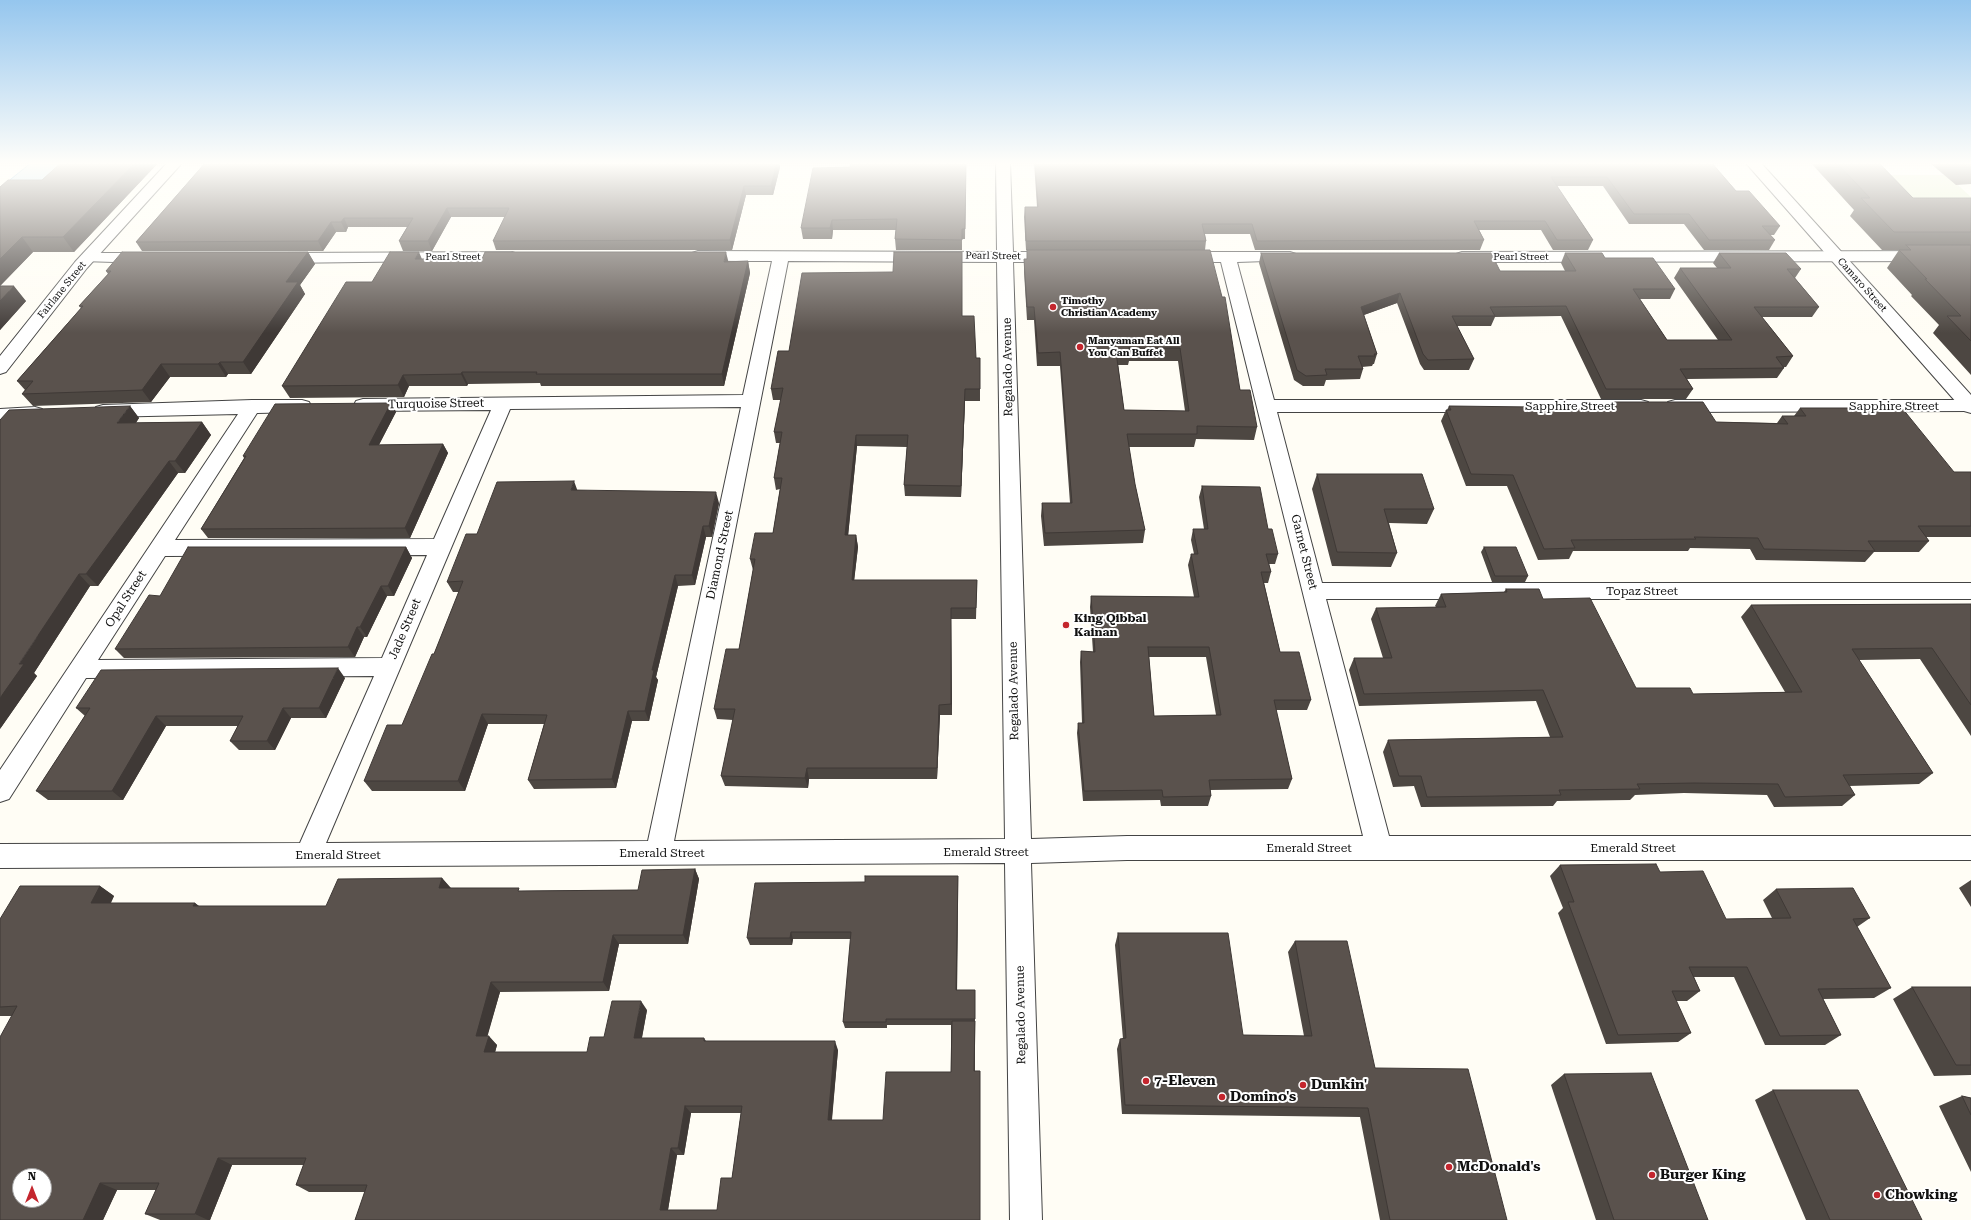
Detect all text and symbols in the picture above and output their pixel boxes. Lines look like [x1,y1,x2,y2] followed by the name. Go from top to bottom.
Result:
[965,250,1021,262] street label: Pearl Street
[425,251,481,263] street label: Pearl Street
[1493,251,1549,263] street label: Pearl Street
[1835,256,1889,314] street label: Camaro Street
[35,259,89,321] street label: Fairlane Street
[1061,295,1157,318] place label: Timothy Christian Academy
[1048,302,1058,312] marker: Timothy Christian Academy
[1000,317,1016,417] street label: Regalado Avenue
[1088,335,1179,358] place label: Manyaman Eat All You Can Buffet
[1075,342,1085,352] marker: Manyaman Eat All You Can Buffet
[388,396,484,412] street label: Turquoise Street
[1525,399,1615,413] street label: Sapphire Street
[1849,399,1939,413] street label: Sapphire Street
[704,509,736,601] street label: Diamond Street
[1288,513,1320,591] street label: Garnet Street
[102,568,150,630] street label: Opal Street
[1606,584,1678,598] street label: Topaz Street
[386,596,424,662] street label: Jade Street
[1074,611,1147,639] place label: King Qibbal Kainan
[1061,620,1071,630] marker: King Qibbal Kainan
[1006,641,1022,741] street label: Regalado Avenue
[1266,841,1352,855] street label: Emerald Street
[1590,841,1676,855] street label: Emerald Street
[943,845,1029,859] street label: Emerald Street
[619,846,705,860] street label: Emerald Street
[295,848,381,862] street label: Emerald Street
[1013,965,1029,1065] street label: Regalado Avenue
[1154,1073,1216,1089] place label: 7-Eleven
[1141,1076,1151,1086] marker: 7-Eleven
[1311,1077,1367,1093] place label: Dunkin'
[1298,1080,1308,1090] marker: Dunkin'
[1230,1089,1296,1105] place label: Domino's
[1217,1092,1227,1102] marker: Domino's
[1457,1159,1540,1175] place label: McDonald's
[1444,1162,1454,1172] marker: McDonald's
[1660,1167,1746,1183] place label: Burger King
[12,1168,52,1208] north arrow
[28,1170,36,1183] text: N
[1647,1170,1657,1180] marker: Burger King
[1885,1187,1957,1203] place label: Chowking
[1872,1190,1882,1200] marker: Chowking

